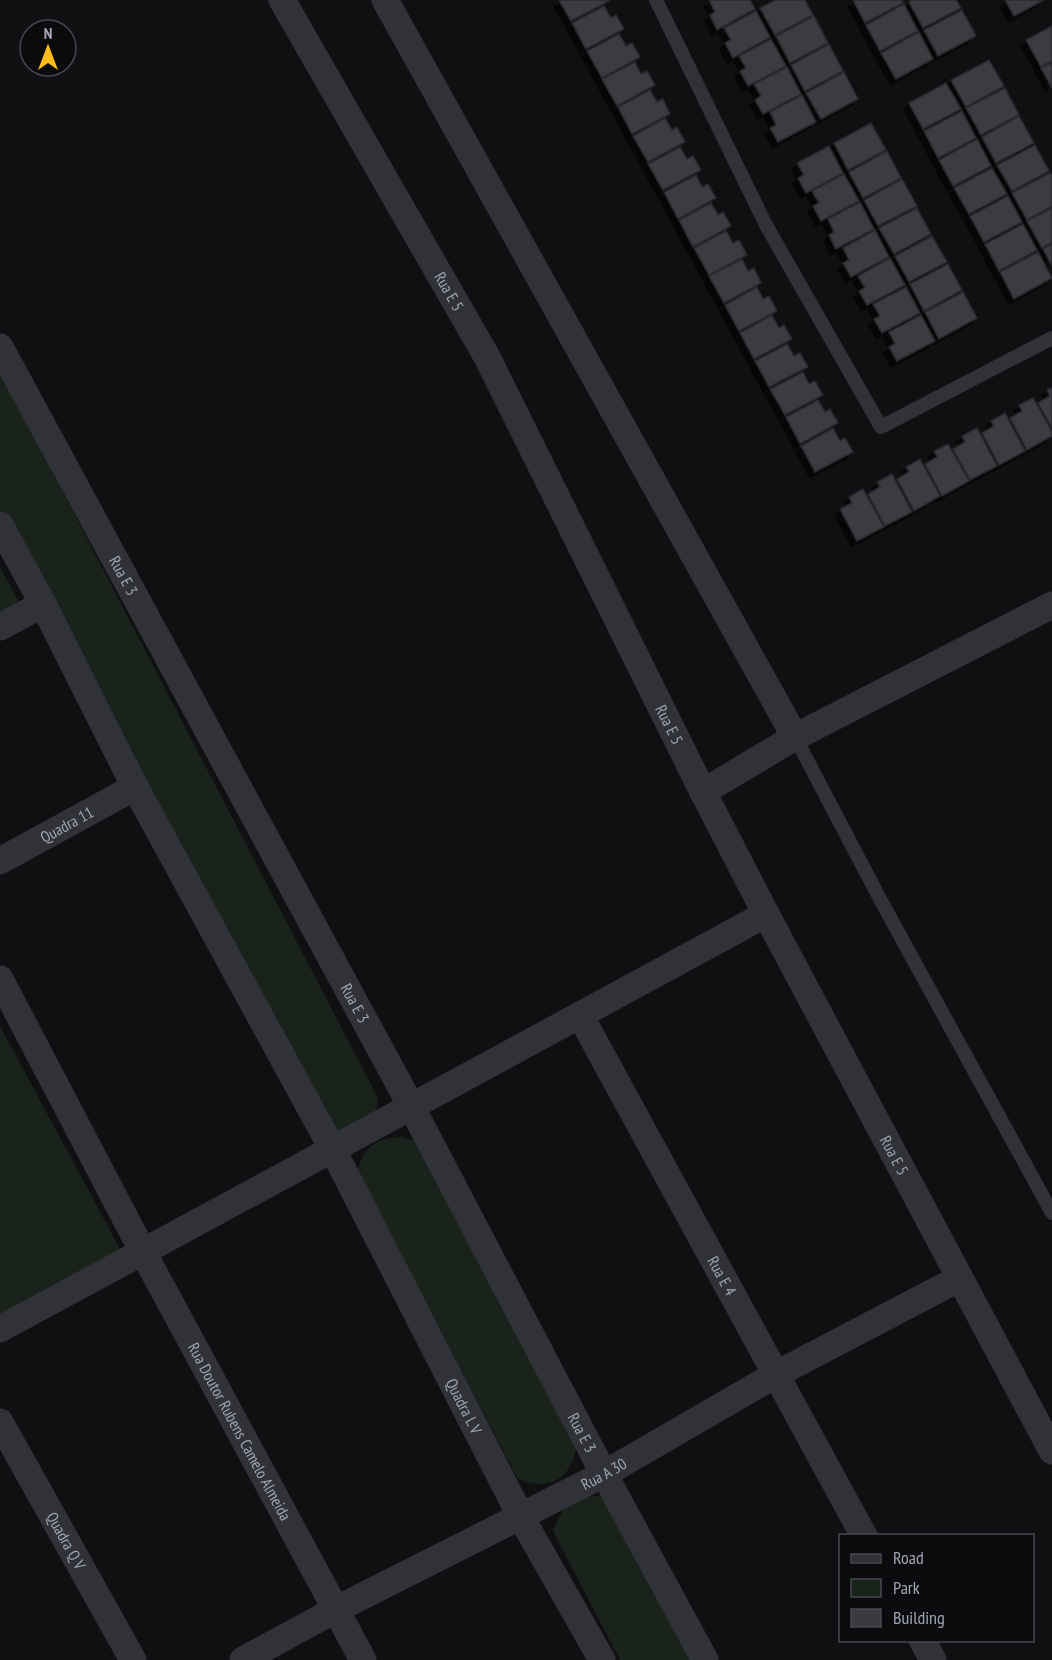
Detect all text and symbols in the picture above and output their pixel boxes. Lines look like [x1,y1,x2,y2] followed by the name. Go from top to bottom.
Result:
[18,18,78,78] north arrow
[44,23,52,43] text: N
[430,268,468,315] street label: Rua E 5
[105,552,143,599] street label: Rua E 3
[651,701,688,748] street label: Rua E 5
[37,802,97,847] street label: Quadra 11
[336,980,374,1026] street label: Rua E 3
[876,1132,913,1178] street label: Rua E 5
[703,1253,741,1299] street label: Rua E 4
[184,1339,296,1524] street label: Rua Doutor Rubens Camelo Almeida
[442,1375,487,1438] street label: Quadra L V
[564,1409,601,1456] street label: Rua E 3
[578,1453,630,1494] street label: Rua A 30
[42,1509,91,1573] street label: Quadra Q V
[839,1534,1034,1642] legend
[893,1546,924,1569] text: Road
[893,1576,920,1599] text: Park
[893,1606,945,1629] text: Building

